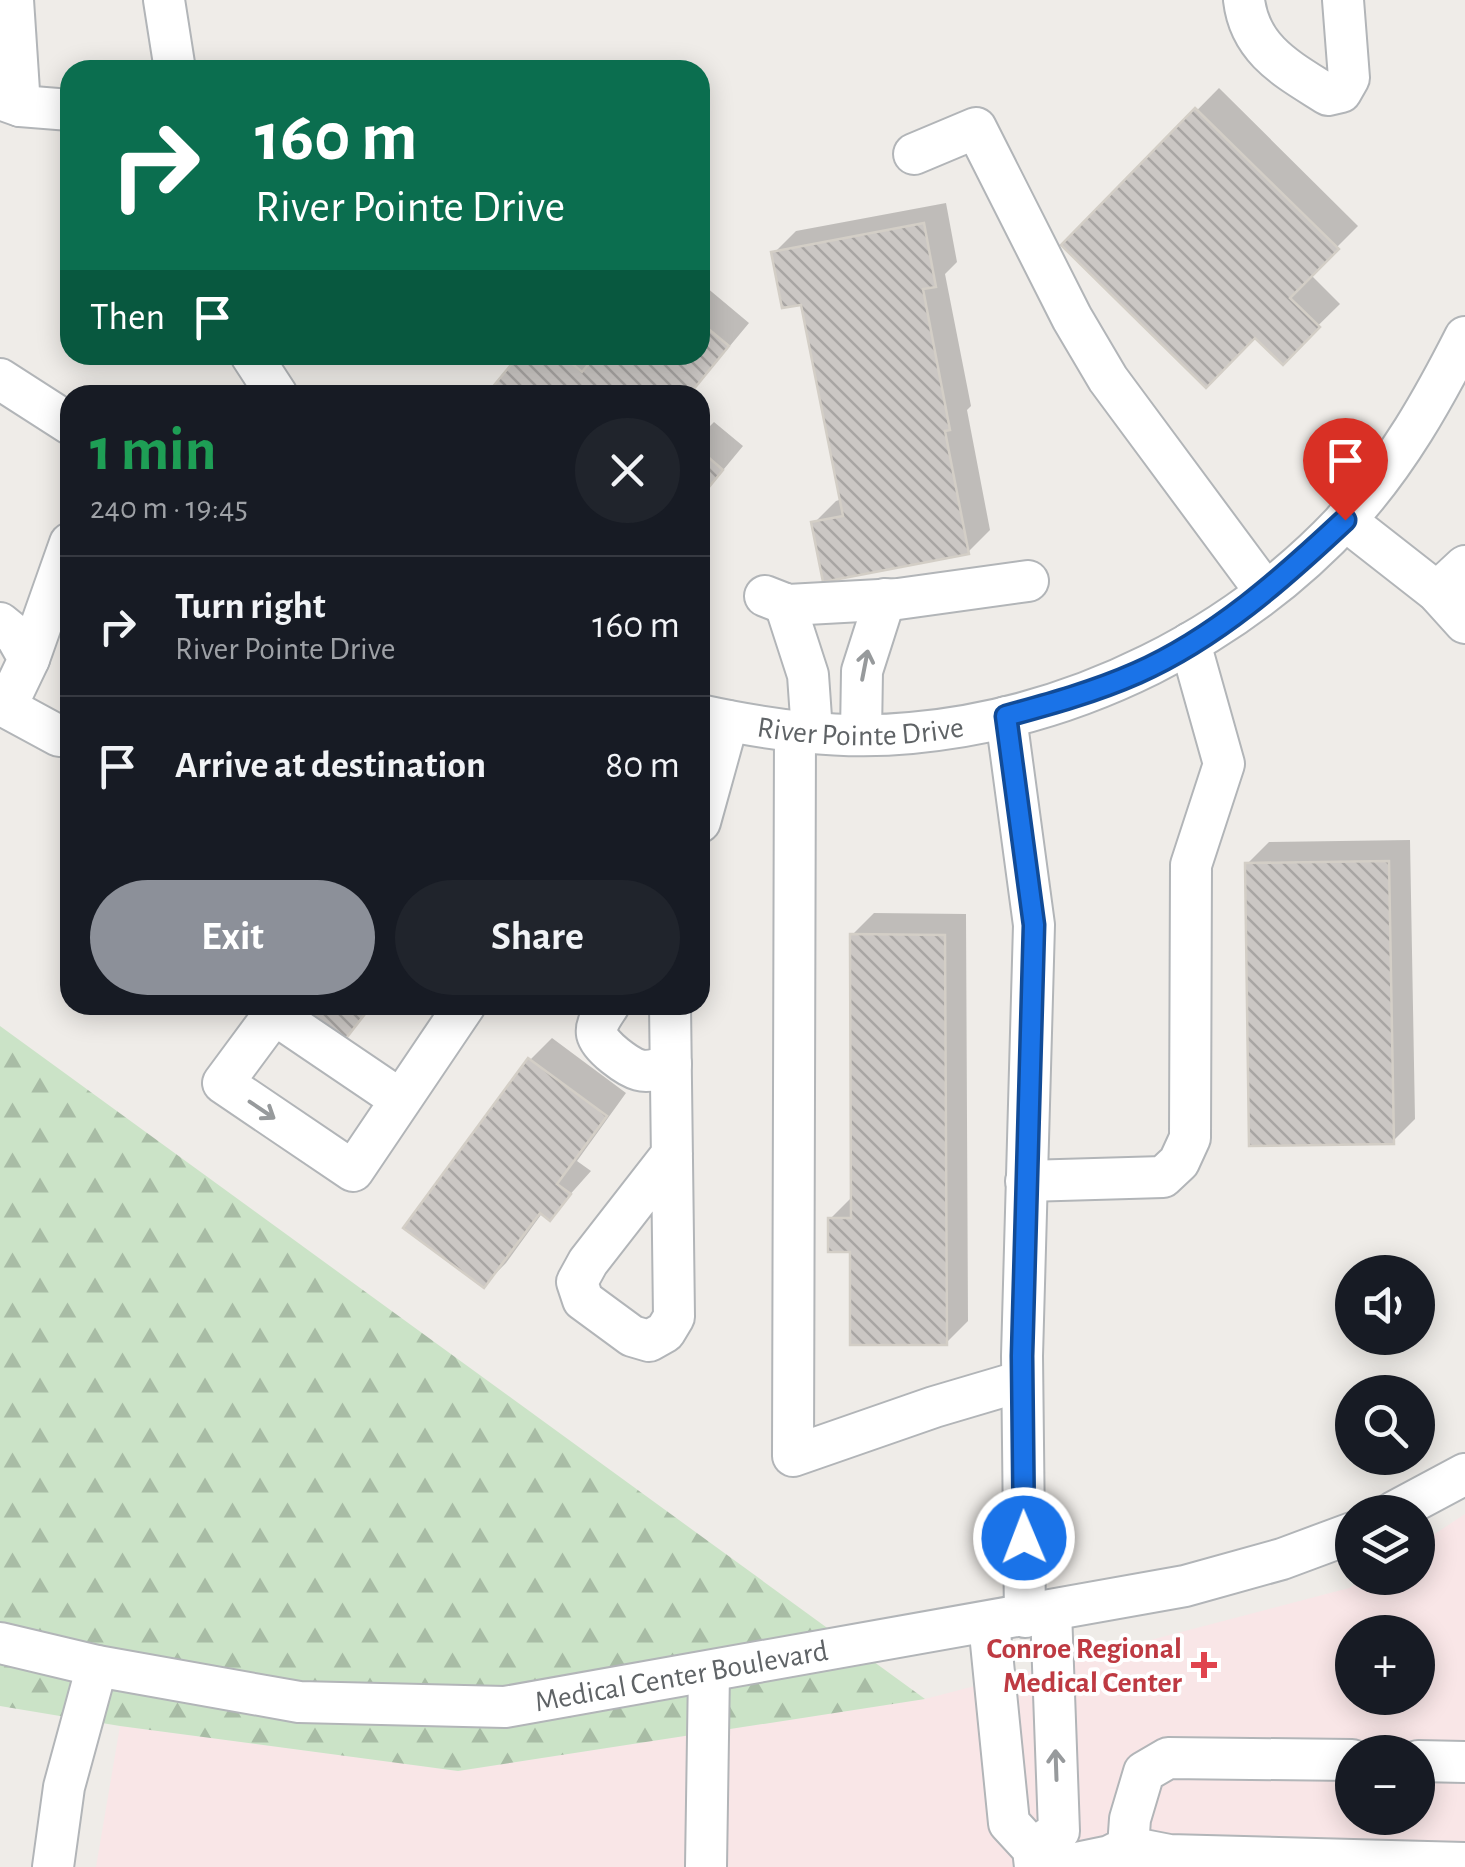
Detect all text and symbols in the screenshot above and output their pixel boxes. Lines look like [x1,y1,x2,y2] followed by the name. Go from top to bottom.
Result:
[90,100,220,230] icon: right
[255,103,418,173] text: 160 m
[255,185,565,230] text: River Pointe Drive
[185,290,240,345] icon: arrive
[90,299,165,337] text: Then
[575,418,680,523] button: close
[1303,418,1388,521] pin
[90,421,216,481] text: 1 min
[1318,433,1373,488] icon: arrive
[90,492,248,524] text: 240 m · 19:45
[175,588,325,626] text: Turn right
[90,599,145,654] icon: right
[592,607,680,645] text: 160 m
[175,633,396,665] text: River Pointe Drive
[856,650,875,682] one-way arrow
[755,712,966,751] street label: River Pointe Drive
[90,739,145,794] icon: arrive
[175,747,486,785] text: Arrive at destination
[605,747,680,785] text: 80 m
[90,880,375,995] button: Exit
[395,880,680,995] button: Share
[248,1099,276,1120] one-way arrow
[1335,1255,1435,1835] map controls
[1335,1255,1435,1355] button: sound
[1335,1375,1435,1475] button: search
[972,1486,1076,1590] position arrow
[1335,1495,1435,1595] button: layers
[1335,1615,1435,1715] button: +
[986,1634,1183,1698] place label: Conroe Regional Medical Center
[532,1636,830,1717] street label: Medical Center Boulevard
[1191,1652,1217,1678] marker: Conroe Regional Medical Center
[1335,1735,1435,1835] button: −
[1047,1750,1066,1782] one-way arrow

